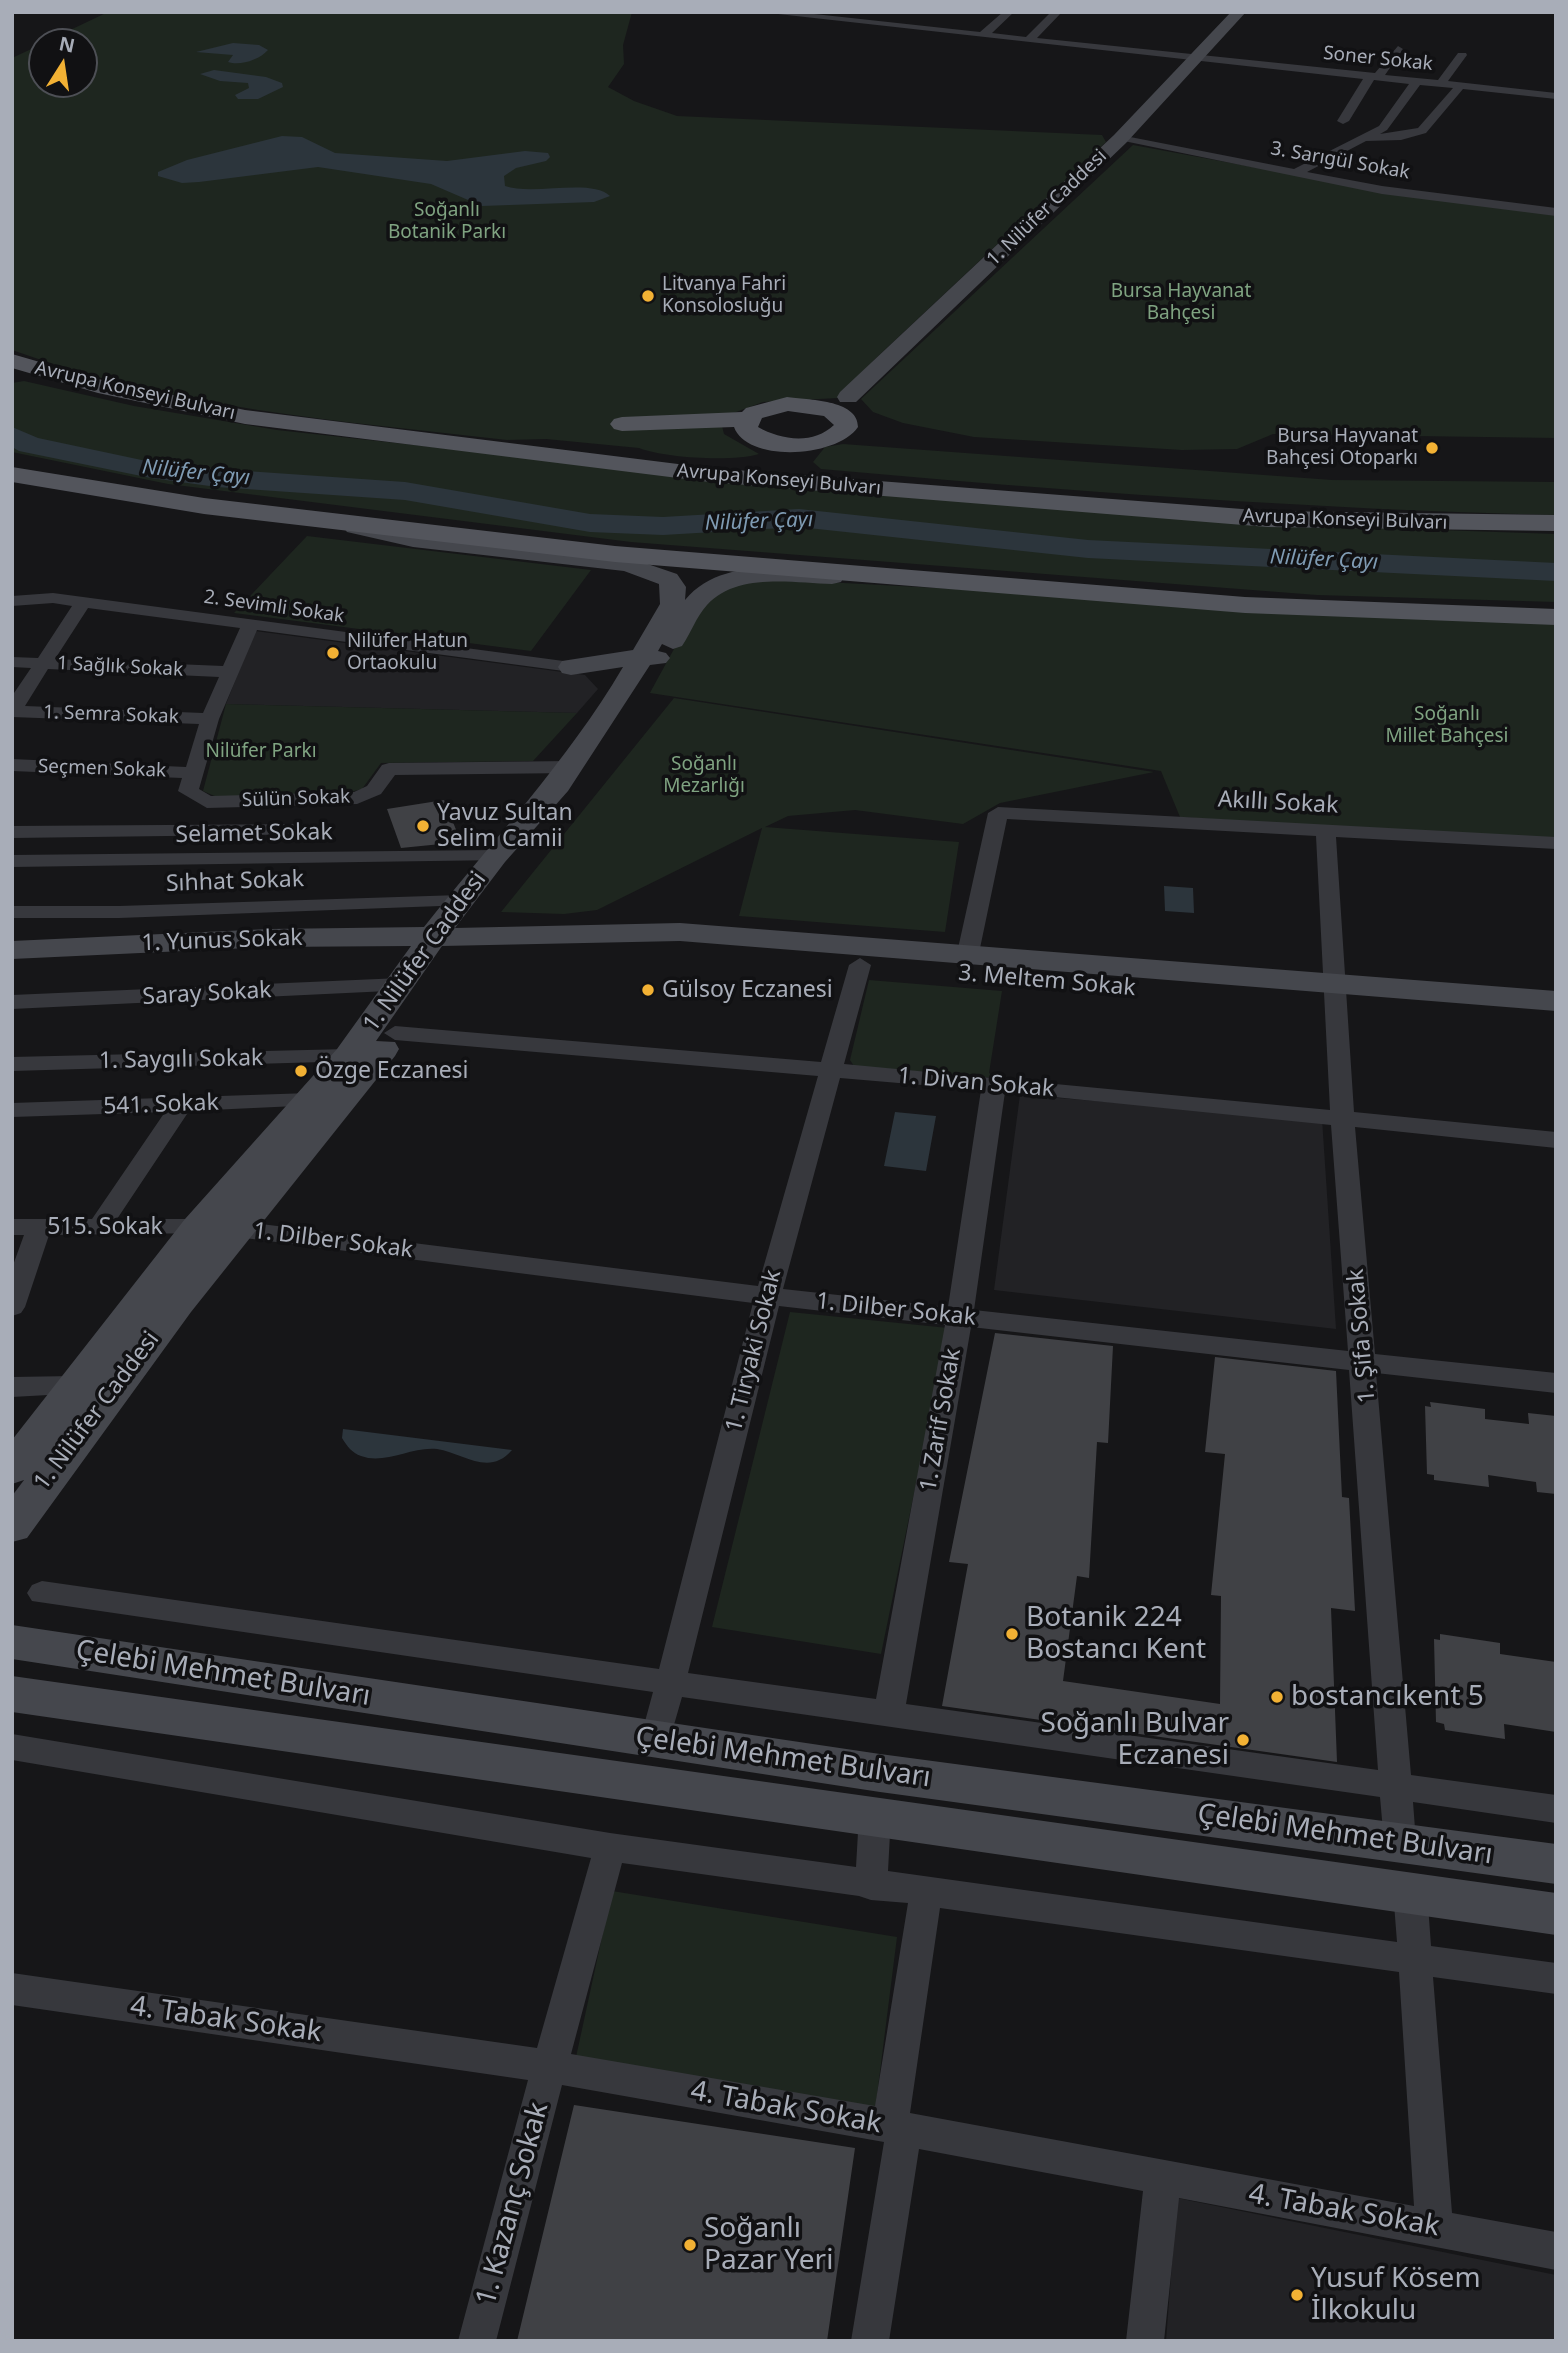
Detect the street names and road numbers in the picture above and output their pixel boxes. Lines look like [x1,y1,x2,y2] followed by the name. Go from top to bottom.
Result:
[1322,42,1434,76] street label: Soner Sokak
[1269,138,1411,184] street label: 3. Sarıgül Sokak
[982,145,1112,271] street label: 1. Nilüfer Caddesi
[33,357,237,425] street label: Avrupa Konseyi Bulvarı
[676,460,882,500] street label: Avrupa Konseyi Bulvarı
[1242,505,1448,535] street label: Avrupa Konseyi Bulvarı
[202,586,346,628] street label: 2. Sevimli Sokak
[56,652,184,682] street label: 1 Sağlık Sokak
[43,701,179,729] street label: 1. Semra Sokak
[37,755,167,783] street label: Seçmen Sokak
[241,786,351,812] street label: Sülün Sokak
[1217,786,1339,820] street label: Akıllı Sokak
[175,819,333,849] street label: Selamet Sokak
[165,866,305,898] street label: Sıhhat Sokak
[358,867,492,1037] street label: 1. Nilüfer Caddesi
[141,924,303,958] street label: 1. Yunus Sokak
[957,960,1137,1002] street label: 3. Meltem Sokak
[142,977,272,1011] street label: Saray Sokak
[99,1045,263,1075] street label: 1. Saygılı Sokak
[897,1062,1055,1104] street label: 1. Divan Sokak
[103,1089,219,1121] street label: 541. Sokak
[47,1213,163,1241] street label: 515. Sokak
[252,1218,414,1264] street label: 1. Dilber Sokak
[720,1267,788,1435] street label: 1. Tiryaki Sokak
[1342,1268,1382,1404] street label: 1. Şifa Sokak
[815,1288,977,1332] street label: 1. Dilber Sokak
[29,1326,165,1496] street label: 1. Nilüfer Caddesi
[915,1346,967,1494] street label: 1. Zarif Sokak
[73,1634,373,1714] street label: Çelebi Mehmet Bulvarı
[633,1721,933,1795] street label: Çelebi Mehmet Bulvarı
[1195,1798,1495,1872] street label: Çelebi Mehmet Bulvarı
[128,1990,324,2050] street label: 4. Tabak Sokak
[688,2075,884,2141] street label: 4. Tabak Sokak
[470,2099,556,2309] street label: 1. Kazanç Sokak
[1246,2178,1442,2244] street label: 4. Tabak Sokak

